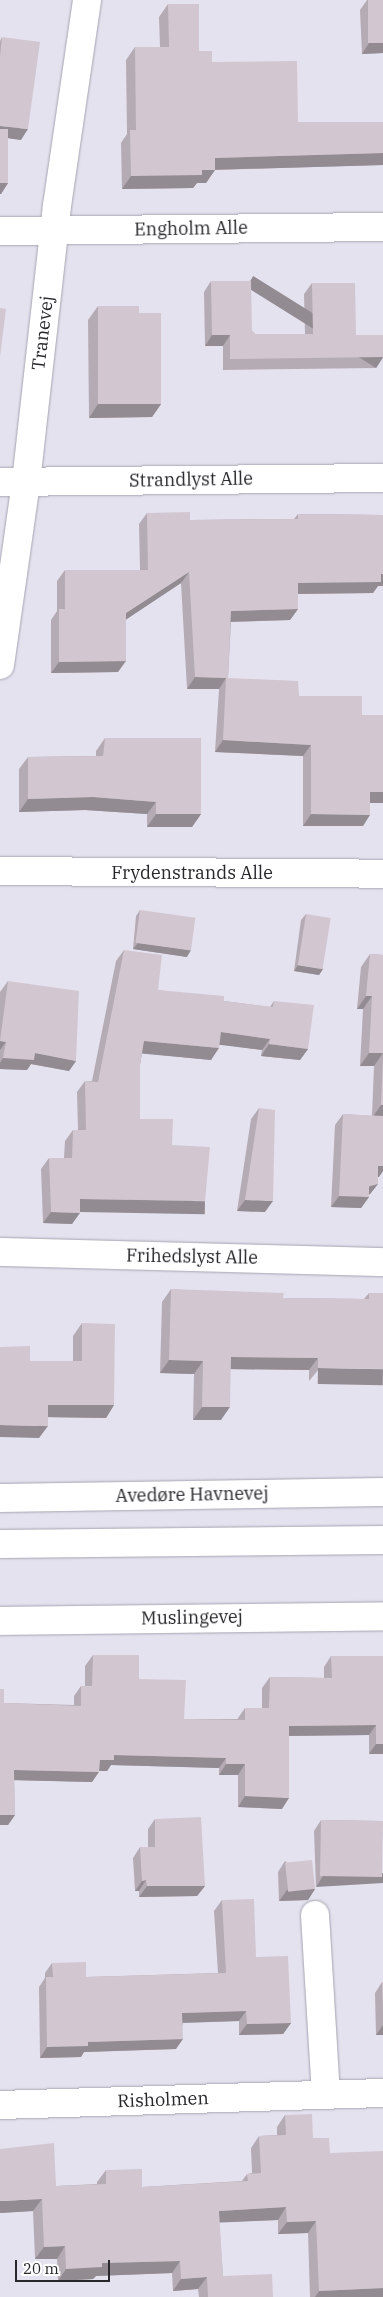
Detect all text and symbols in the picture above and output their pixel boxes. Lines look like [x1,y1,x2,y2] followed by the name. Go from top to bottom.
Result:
[134,217,248,241] street label: Engholm Alle
[28,294,58,372] street label: Tranevej
[129,468,253,492] street label: Strandlyst Alle
[111,862,273,884] street label: Frydenstrands Alle
[126,1245,258,1269] street label: Frihedslyst Alle
[115,1483,269,1507] street label: Avedøre Havnevej
[141,1606,243,1630] street label: Muslingevej
[117,2088,209,2112] street label: Risholmen
[18,2250,112,2282] scale bar
[23,2259,59,2278] text: 20 m

